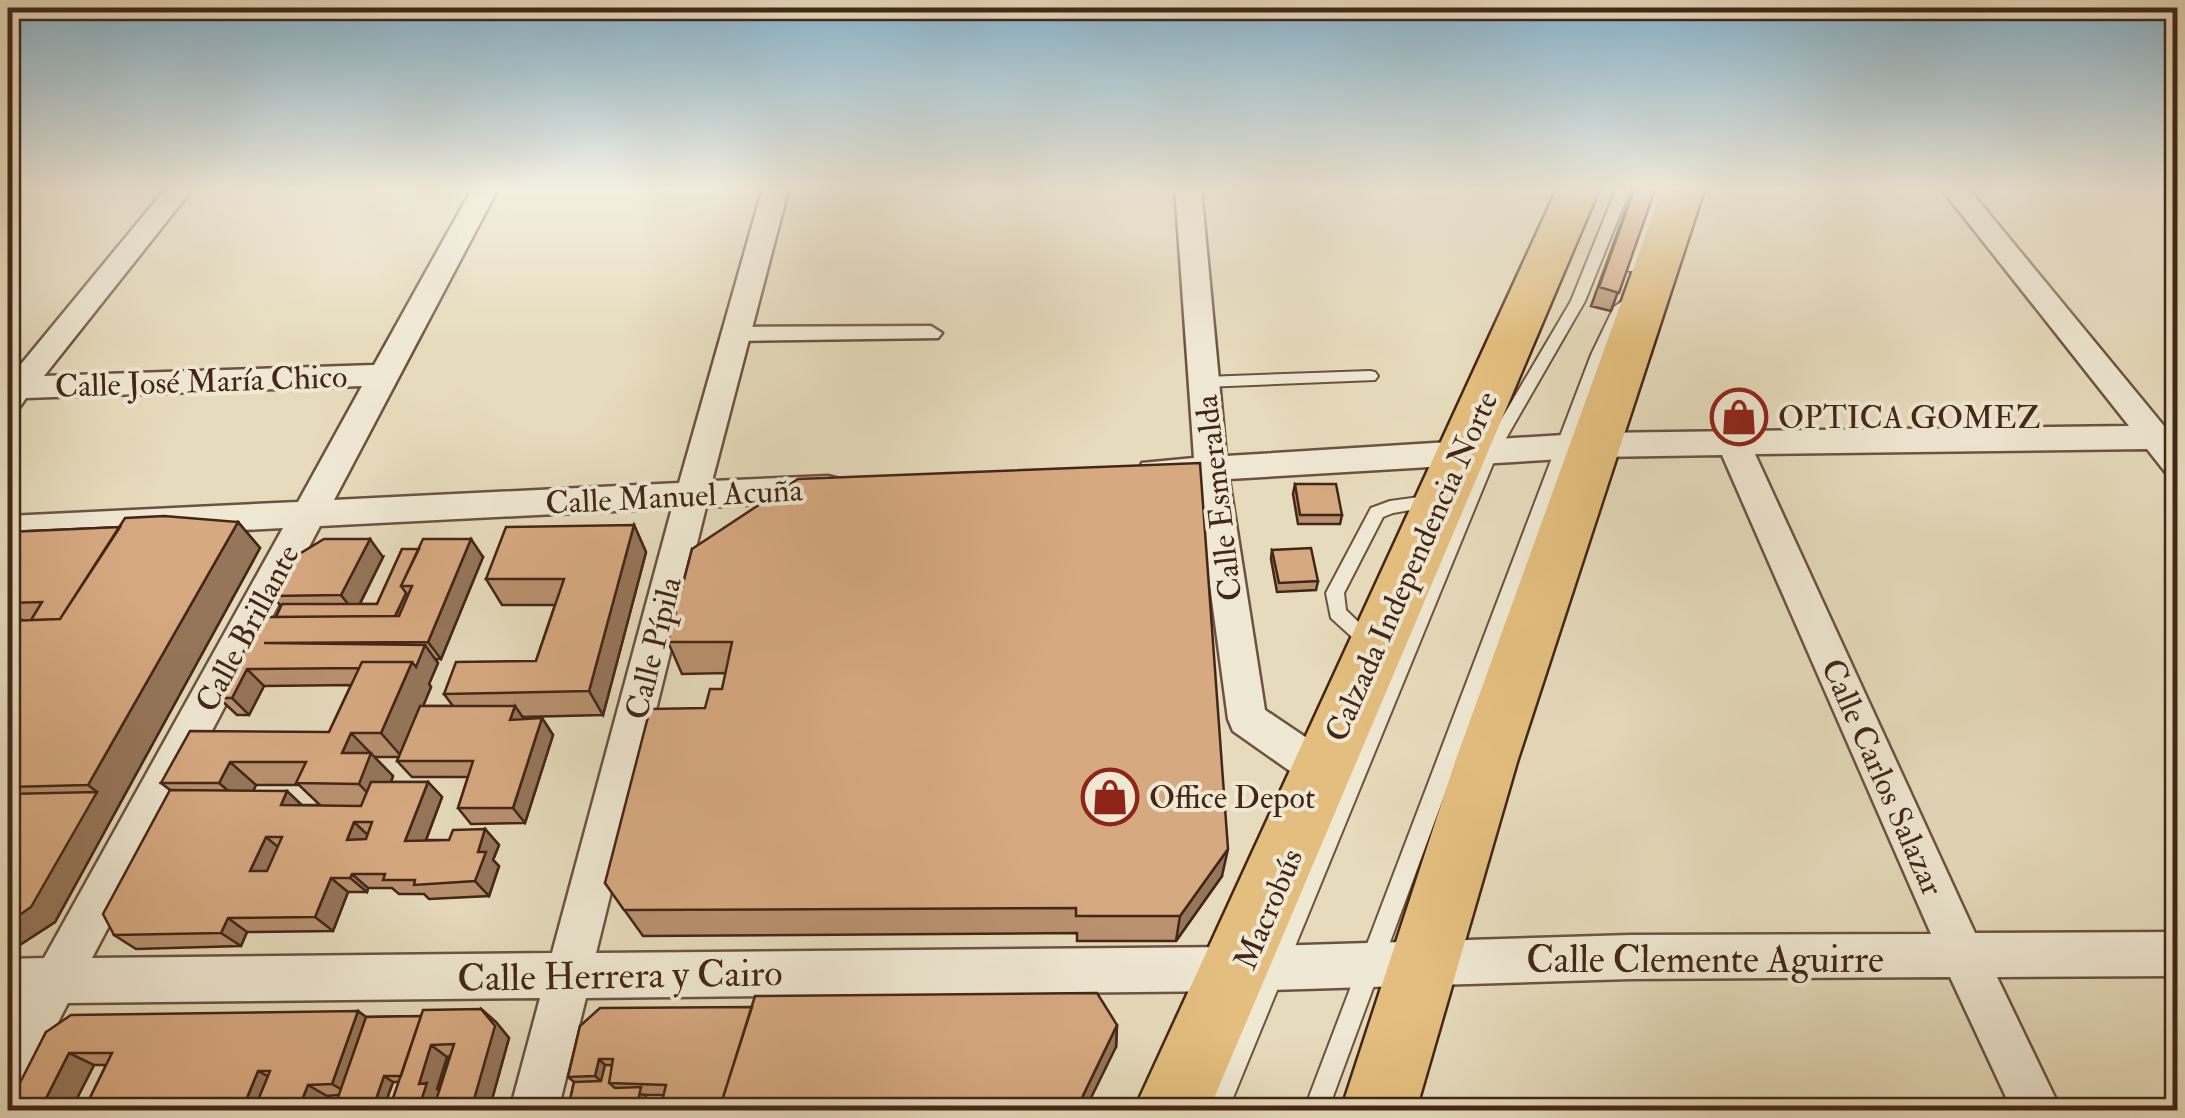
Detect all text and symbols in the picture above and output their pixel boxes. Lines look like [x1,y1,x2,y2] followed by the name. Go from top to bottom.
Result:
[54,357,348,407] street label: Calle José María Chico
[1317,385,1507,748] street label: Calzada Independencia Norte
[1709,387,1769,447] shop icon: OPTICA GOMEZ
[1186,392,1251,603] street label: Calle Esmeralda
[1778,398,2041,438] place label: OPTICA GOMEZ
[545,470,804,524] street label: Calle Manuel Acuña
[187,538,309,719] street label: Calle Brillante
[617,572,691,724] street label: Calle Pípila
[1812,653,1952,902] street label: Calle Carlos Salazar
[1080,767,1140,827] shop icon: Office Depot
[1149,778,1315,818] place label: Office Depot
[1226,843,1312,976] street label: Macrobús
[1526,936,1884,984] street label: Calle Clemente Aguirre
[457,949,783,1003] street label: Calle Herrera y Cairo

